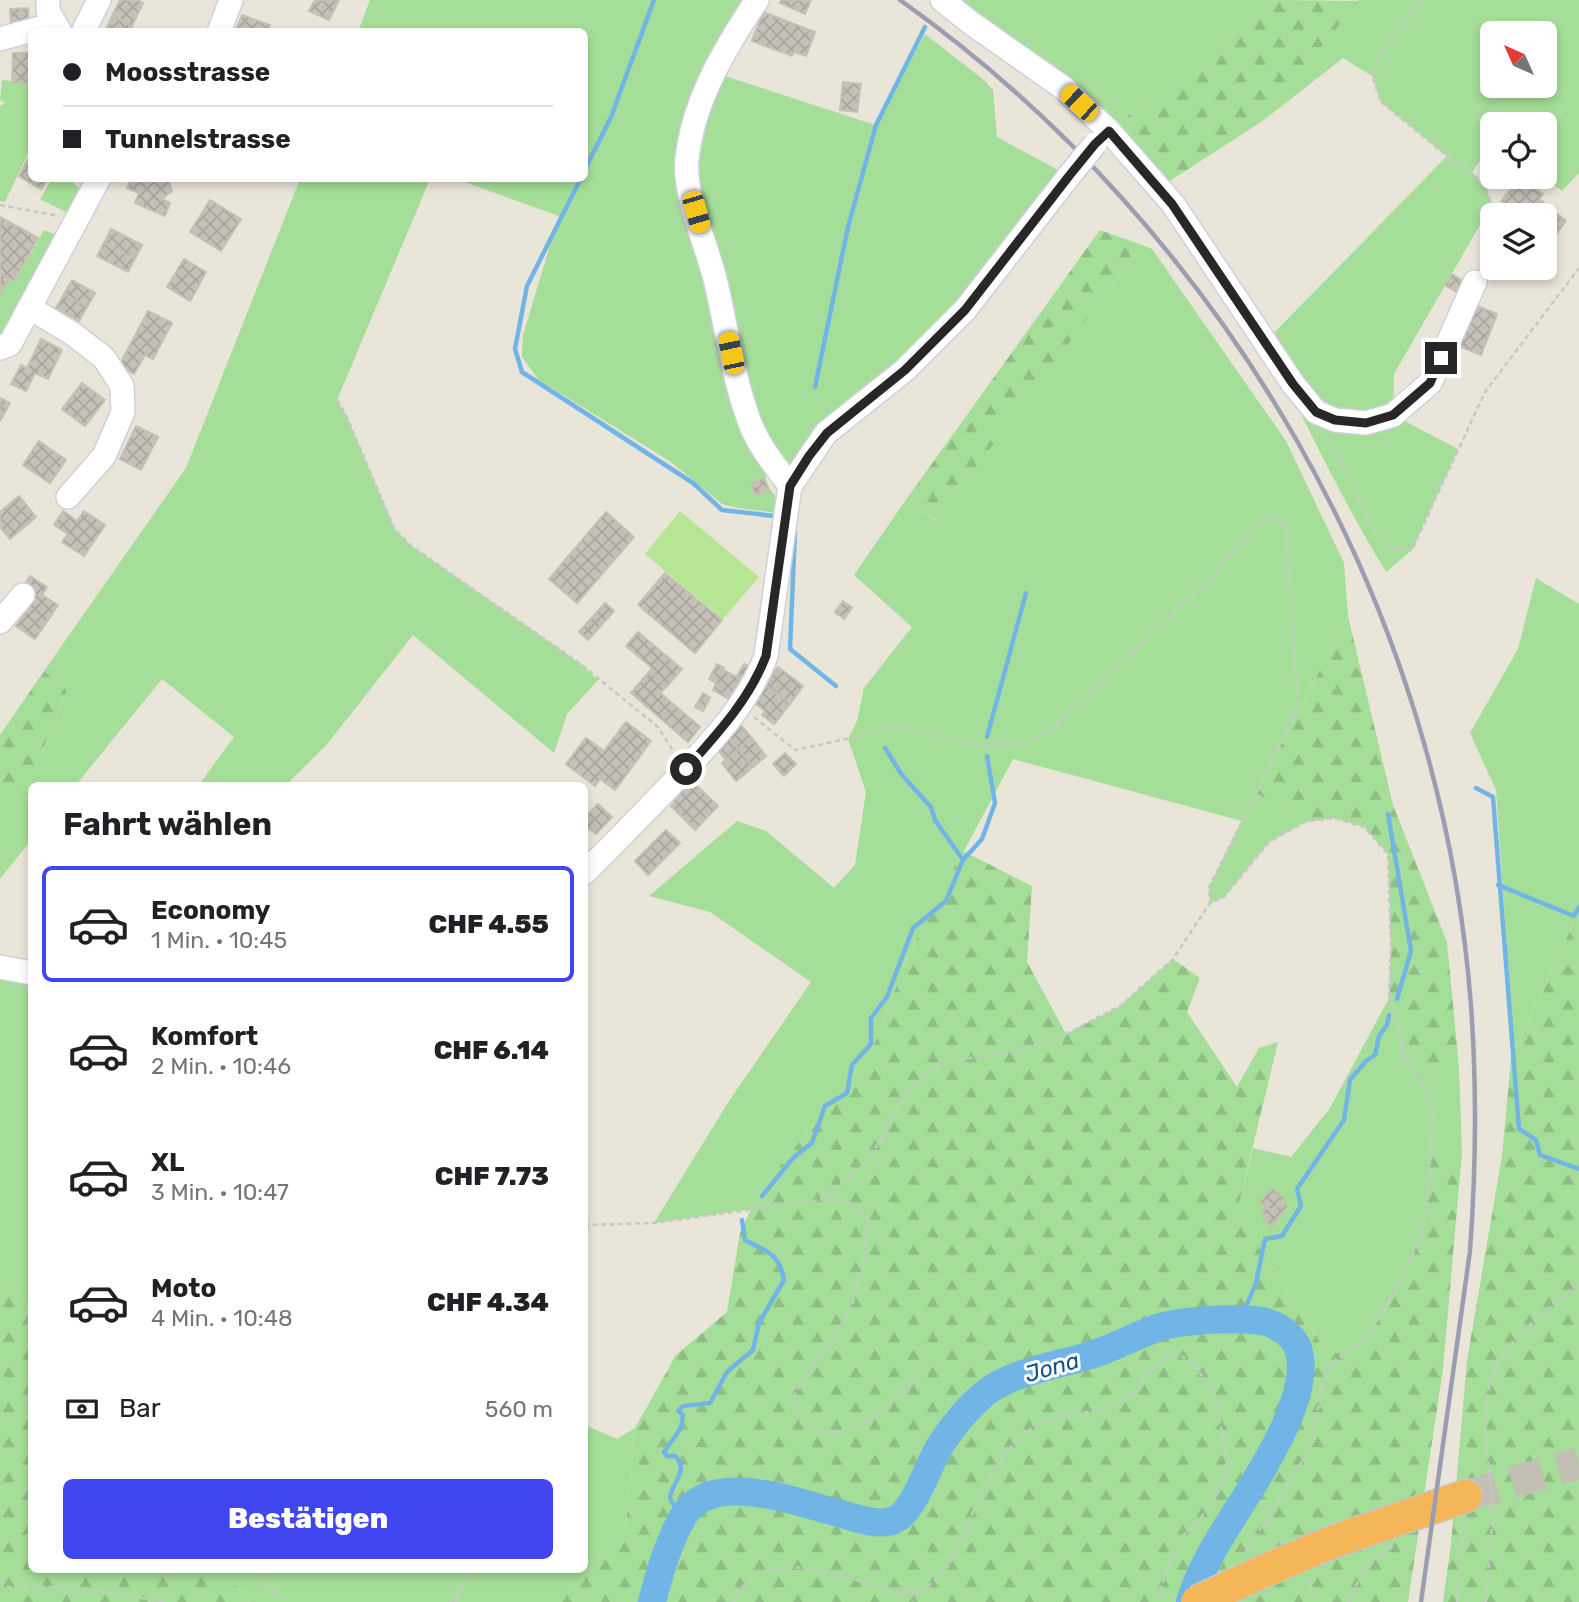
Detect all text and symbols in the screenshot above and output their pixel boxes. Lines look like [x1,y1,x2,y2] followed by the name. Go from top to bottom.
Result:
[1480,21,1558,98] north arrow
[1480,21,1557,280] map controls
[105,57,270,88] text: Moosstrasse
[1057,81,1102,125] car
[1480,112,1557,189] button: locate
[105,124,291,155] text: Tunnelstrasse
[681,189,712,235] car
[1480,203,1557,280] button: layers
[717,330,746,376] car
[1425,342,1457,374] route end
[670,753,702,785] route start
[63,805,272,843] text: Fahrt wählen
[67,893,130,956] icon: car
[151,895,270,926] text: Economy
[429,909,549,940] text: CHF 4.55
[151,926,287,954] text: 1 Min. · 10:45
[67,1019,130,1082] icon: car
[151,1021,258,1052] text: Komfort
[434,1035,549,1066] text: CHF 6.14
[151,1052,291,1080] text: 2 Min. · 10:46
[67,1145,130,1208] icon: car
[151,1147,184,1178] text: XL
[435,1161,549,1192] text: CHF 7.73
[151,1178,289,1206] text: 3 Min. · 10:47
[67,1271,130,1334] icon: car
[151,1273,216,1304] text: Moto
[427,1287,549,1318] text: CHF 4.34
[151,1304,293,1332] text: 4 Min. · 10:48
[1022,1346,1082,1388] water label: Jona
[63,1390,101,1428] icon: cash
[119,1393,161,1424] text: Bar
[485,1395,553,1423] text: 560 m
[63,1479,553,1559] button: Bestätigen

